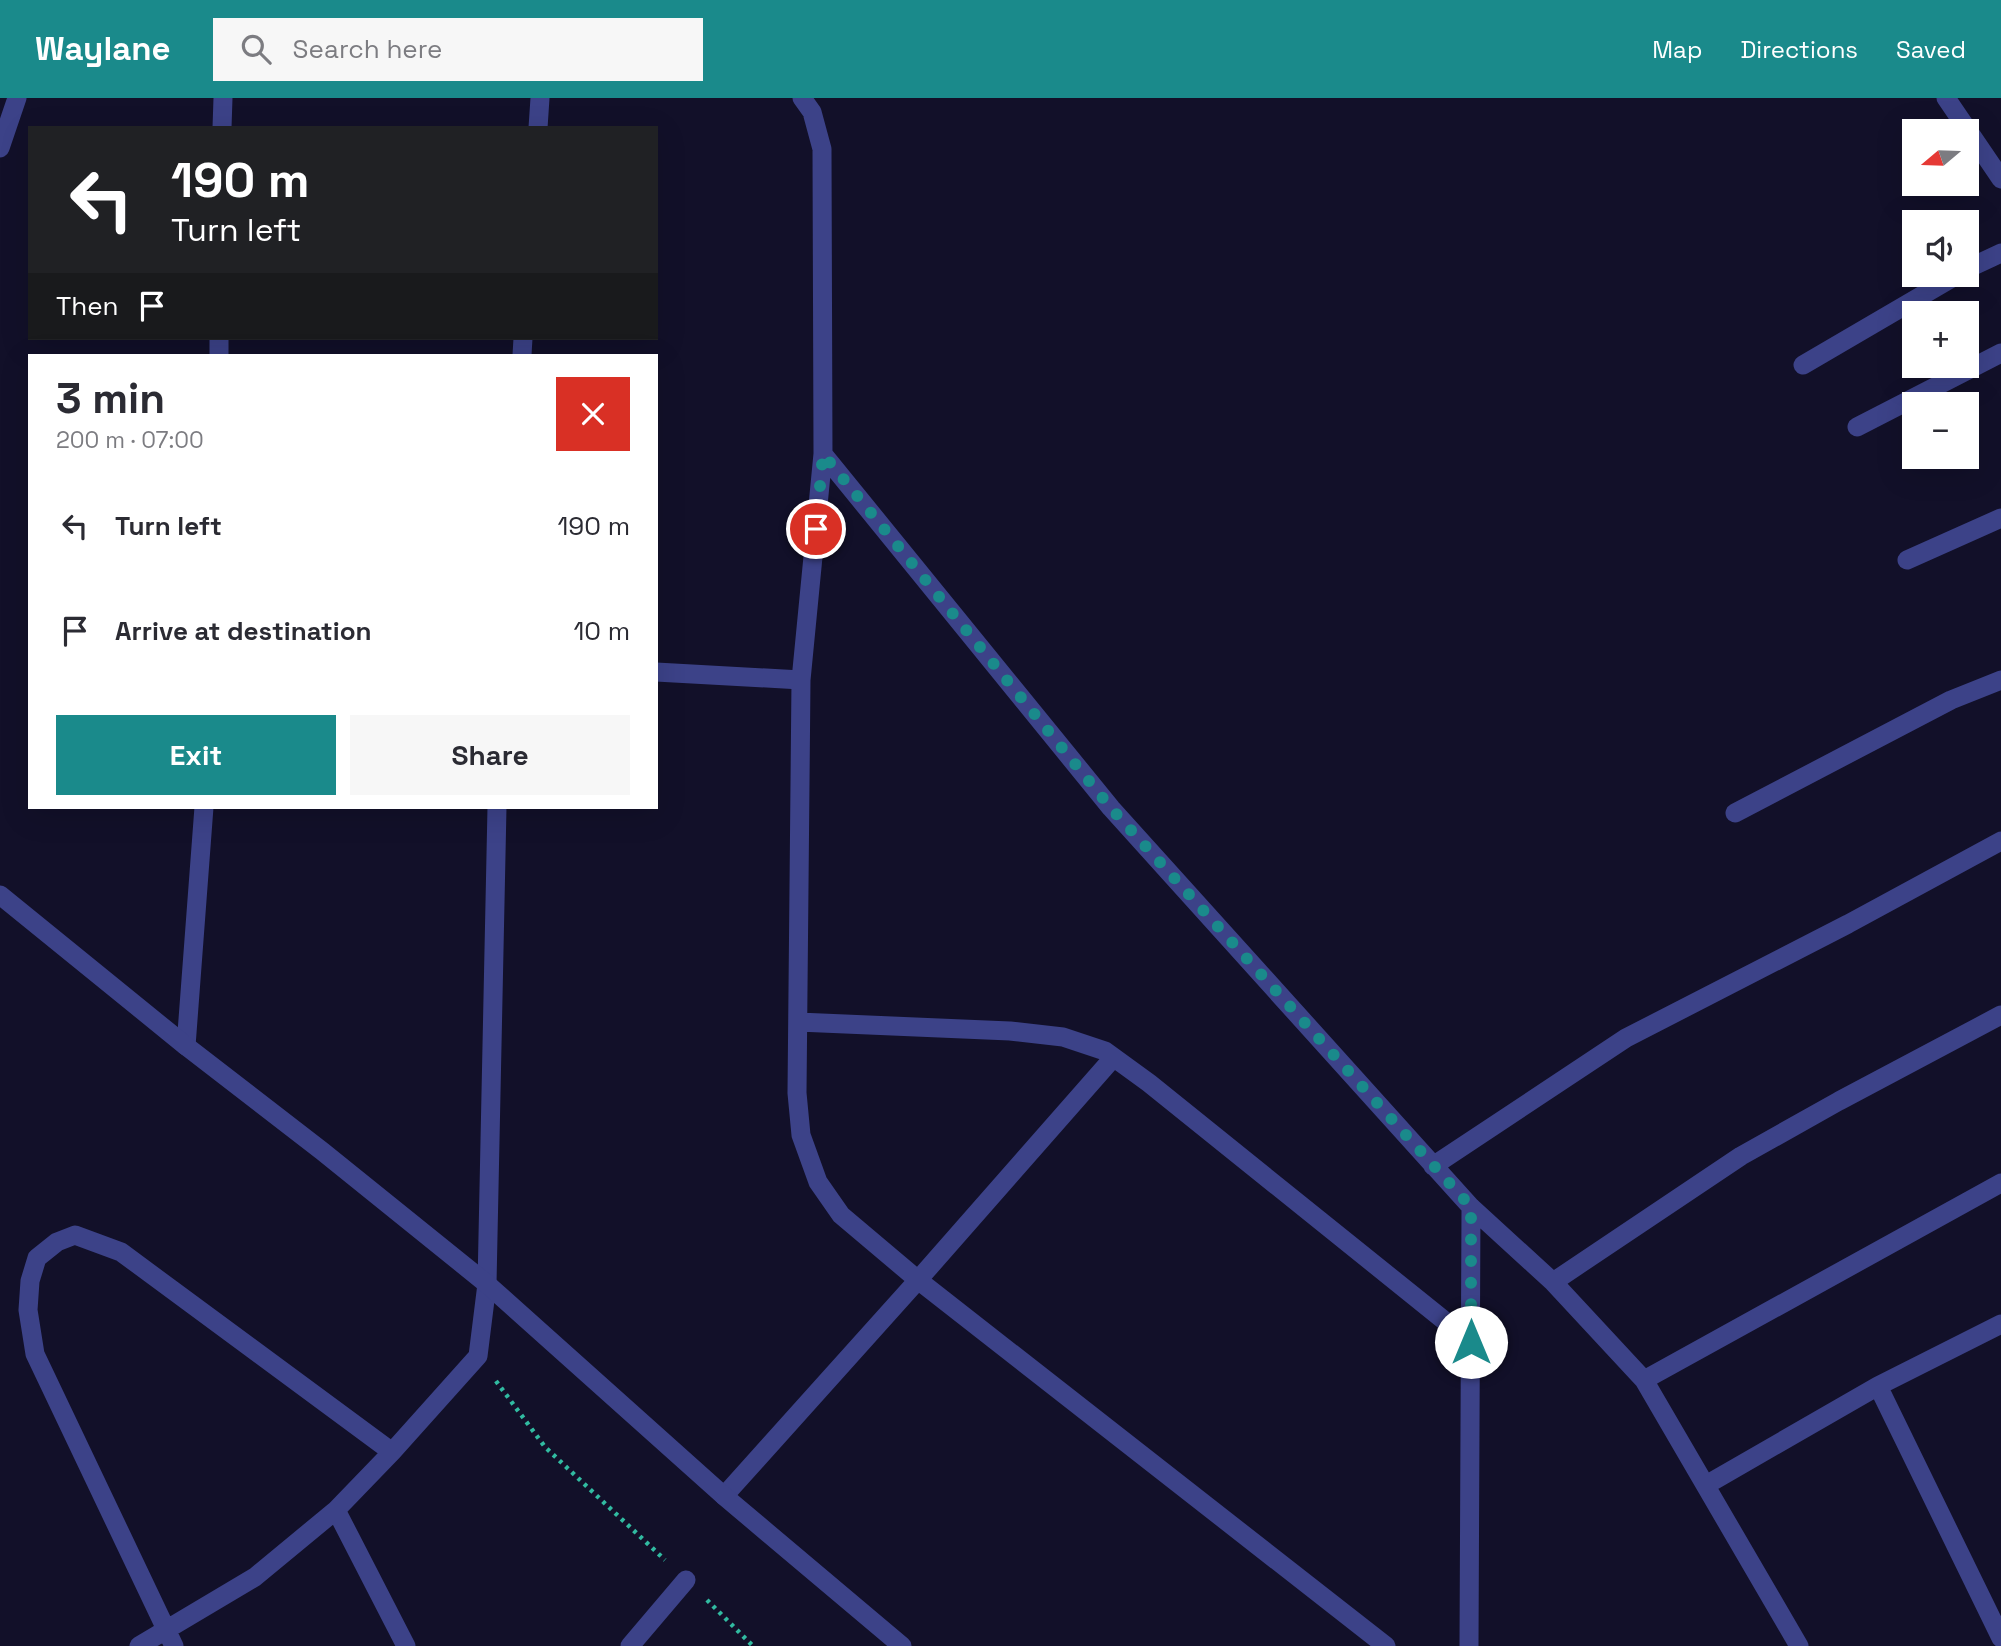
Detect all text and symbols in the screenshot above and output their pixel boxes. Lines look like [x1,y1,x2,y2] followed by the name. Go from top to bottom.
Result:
[213,18,703,81] search box
[35,28,171,70] text: Waylane
[237,30,275,68] icon: search
[293,32,442,66] text: Search here
[1652,34,1702,65] text: Map
[1740,34,1858,65] text: Directions
[1896,34,1966,65] text: Saved
[1902,119,1979,196] north arrow
[1902,119,1979,469] map controls
[171,149,309,211] text: 190 m
[56,154,147,245] icon: left
[171,210,301,250] text: Turn left
[1902,210,1979,287] button: sound
[133,287,171,325] icon: arrive
[56,289,119,323] text: Then
[1902,301,1979,378] button: +
[56,372,165,425] text: 3 min
[556,377,630,451] button: close
[1902,392,1979,469] button: −
[56,425,204,455] text: 200 m · 07:00
[786,499,846,559] pin
[56,507,94,545] icon: left
[115,509,222,543] text: Turn left
[558,509,630,543] text: 190 m
[797,510,835,548] icon: arrive
[56,612,94,650] icon: arrive
[115,614,372,648] text: Arrive at destination
[573,614,630,648] text: 10 m
[56,715,336,795] button: Exit
[350,715,630,795] button: Share
[1434,1305,1508,1379] position arrow

